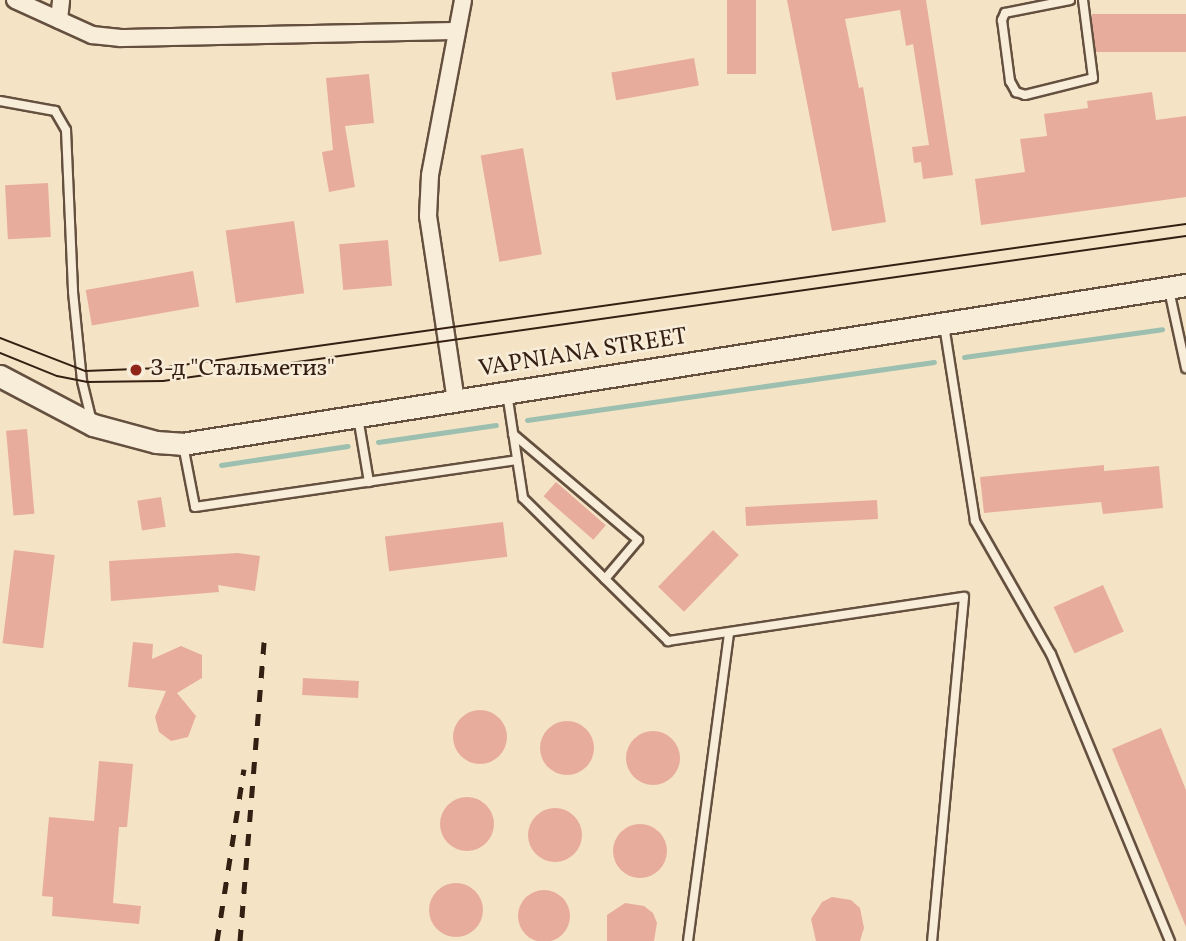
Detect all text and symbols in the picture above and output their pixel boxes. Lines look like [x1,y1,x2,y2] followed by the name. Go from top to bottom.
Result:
[477,323,689,385] street label: VAPNIANA STREET
[150,356,335,384] place label: З-д "Стальметиз"
[128,362,144,378] marker: З-д "Стальметиз"

